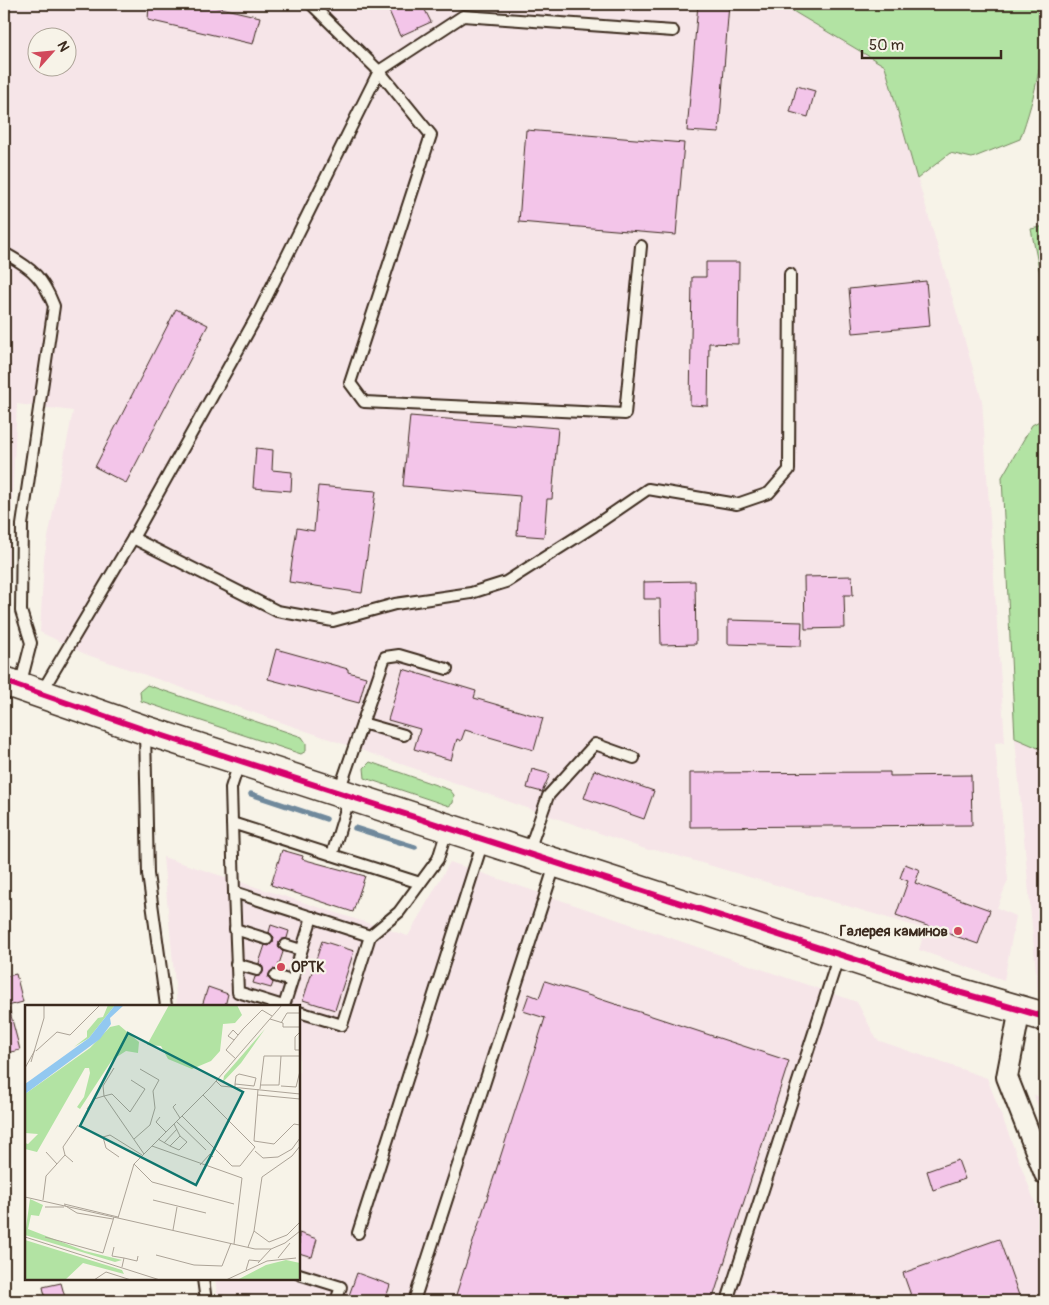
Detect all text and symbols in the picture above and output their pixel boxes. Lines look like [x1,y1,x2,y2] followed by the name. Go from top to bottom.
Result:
[28,28,78,78] north arrow
[862,28,1000,60] scale bar
[869,36,904,55] text: 50 m
[53,38,73,54] text: N
[840,922,948,941] place label: Галерея каминов
[952,925,964,937] marker: Галерея каминов
[291,958,325,977] place label: ОРТК
[275,961,287,973] marker: ОРТК
[25,1005,300,1280] inset map

